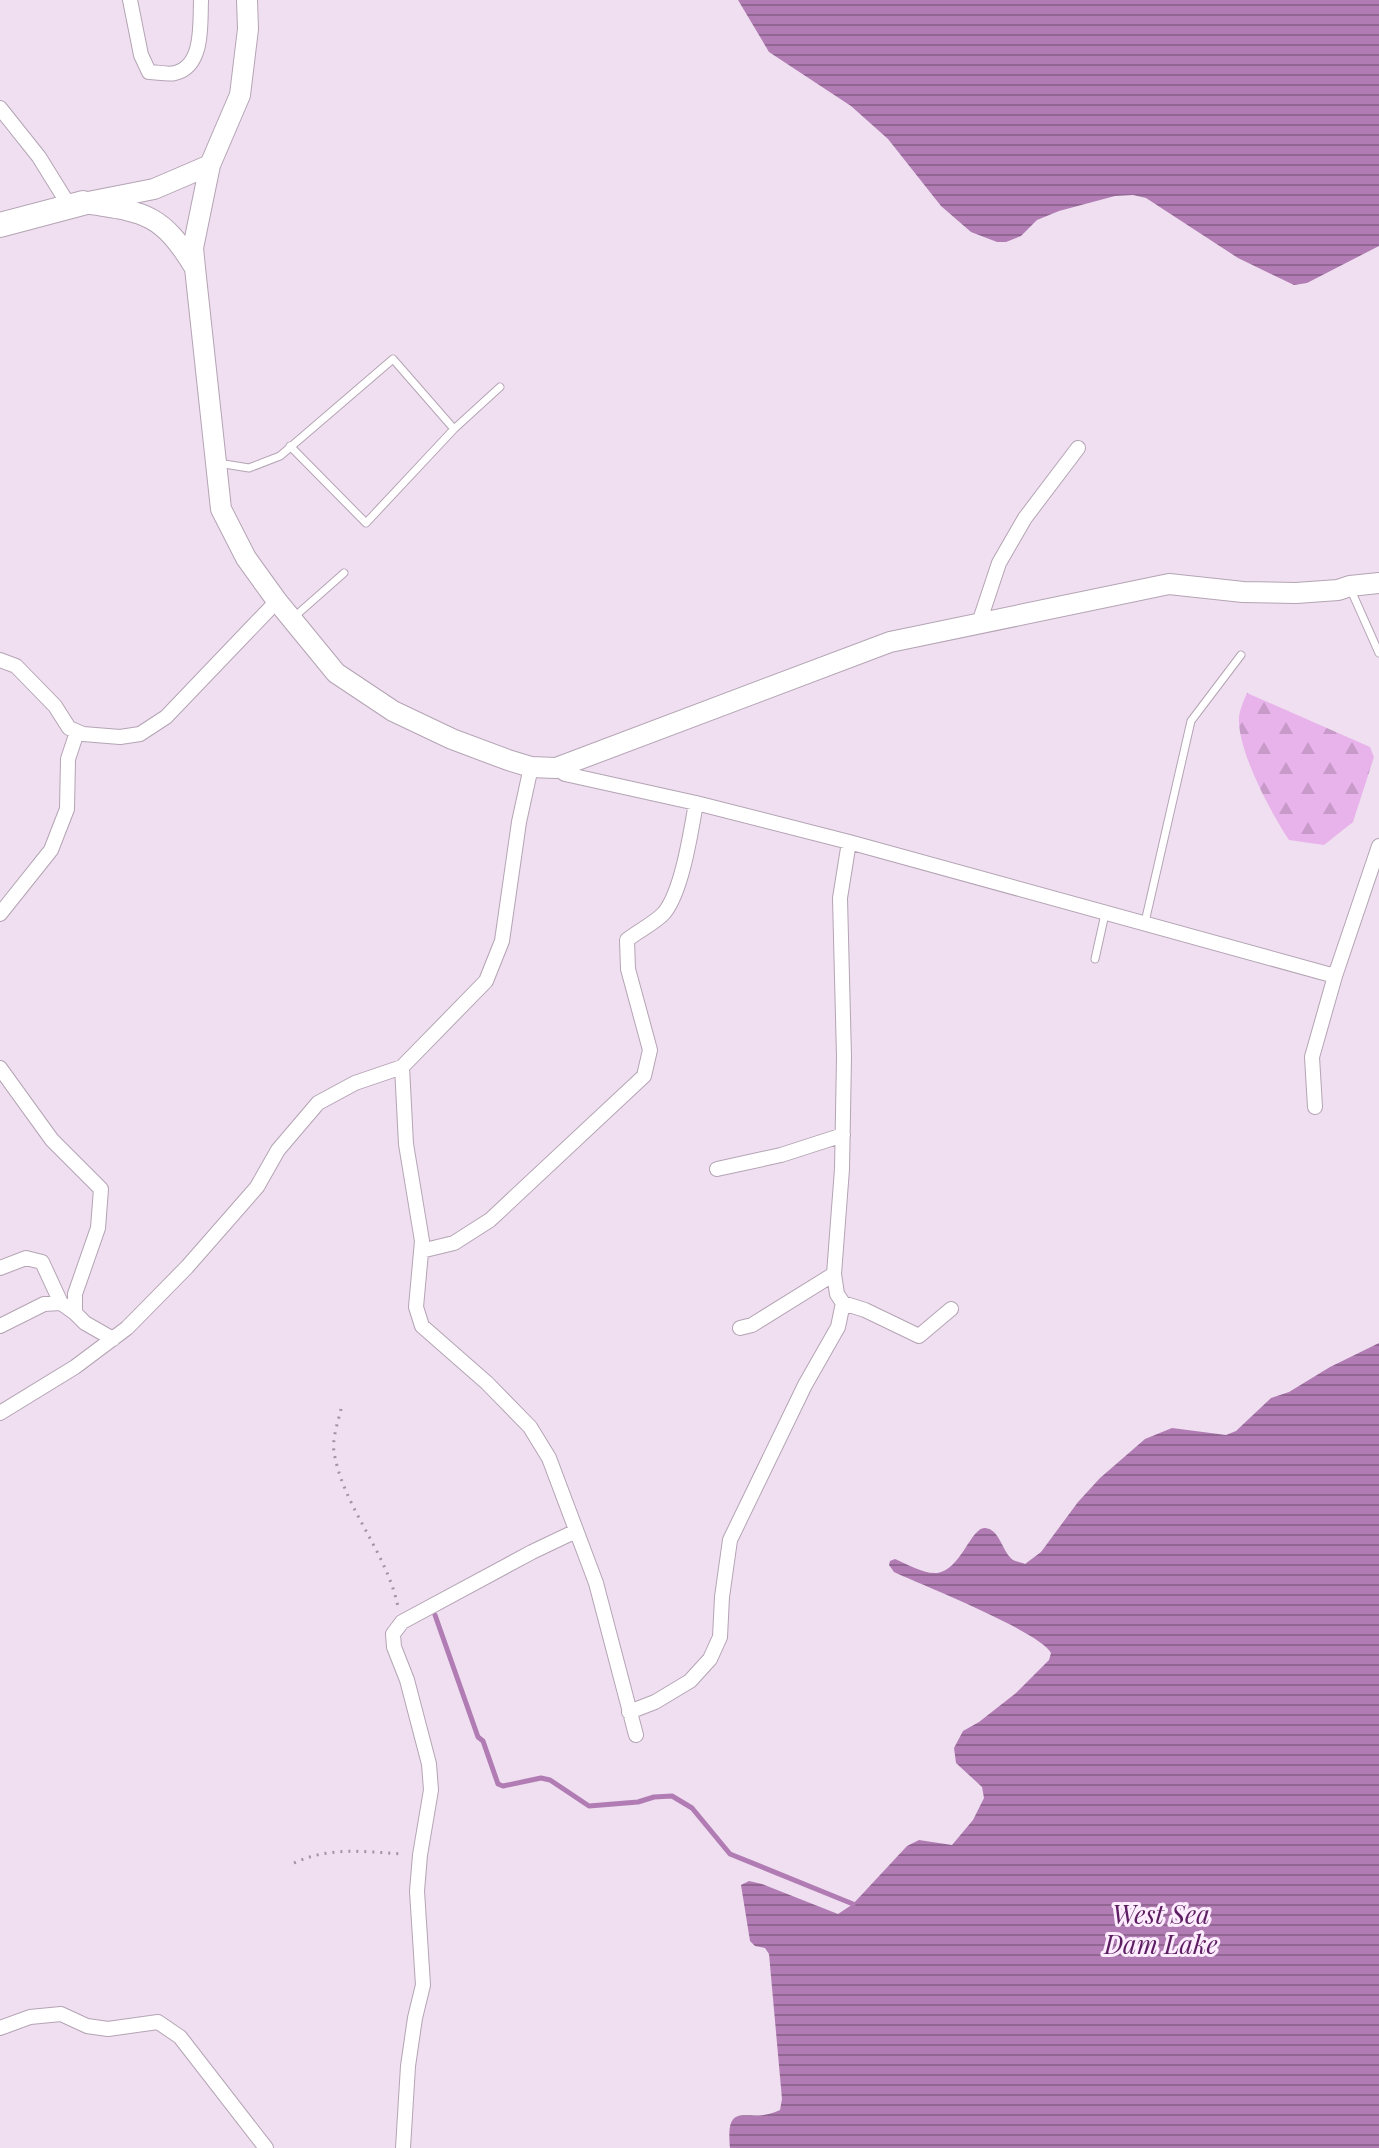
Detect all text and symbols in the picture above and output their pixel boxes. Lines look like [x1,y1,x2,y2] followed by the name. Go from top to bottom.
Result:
[1103,1896,1218,1961] water label: West Sea Dam Lake

